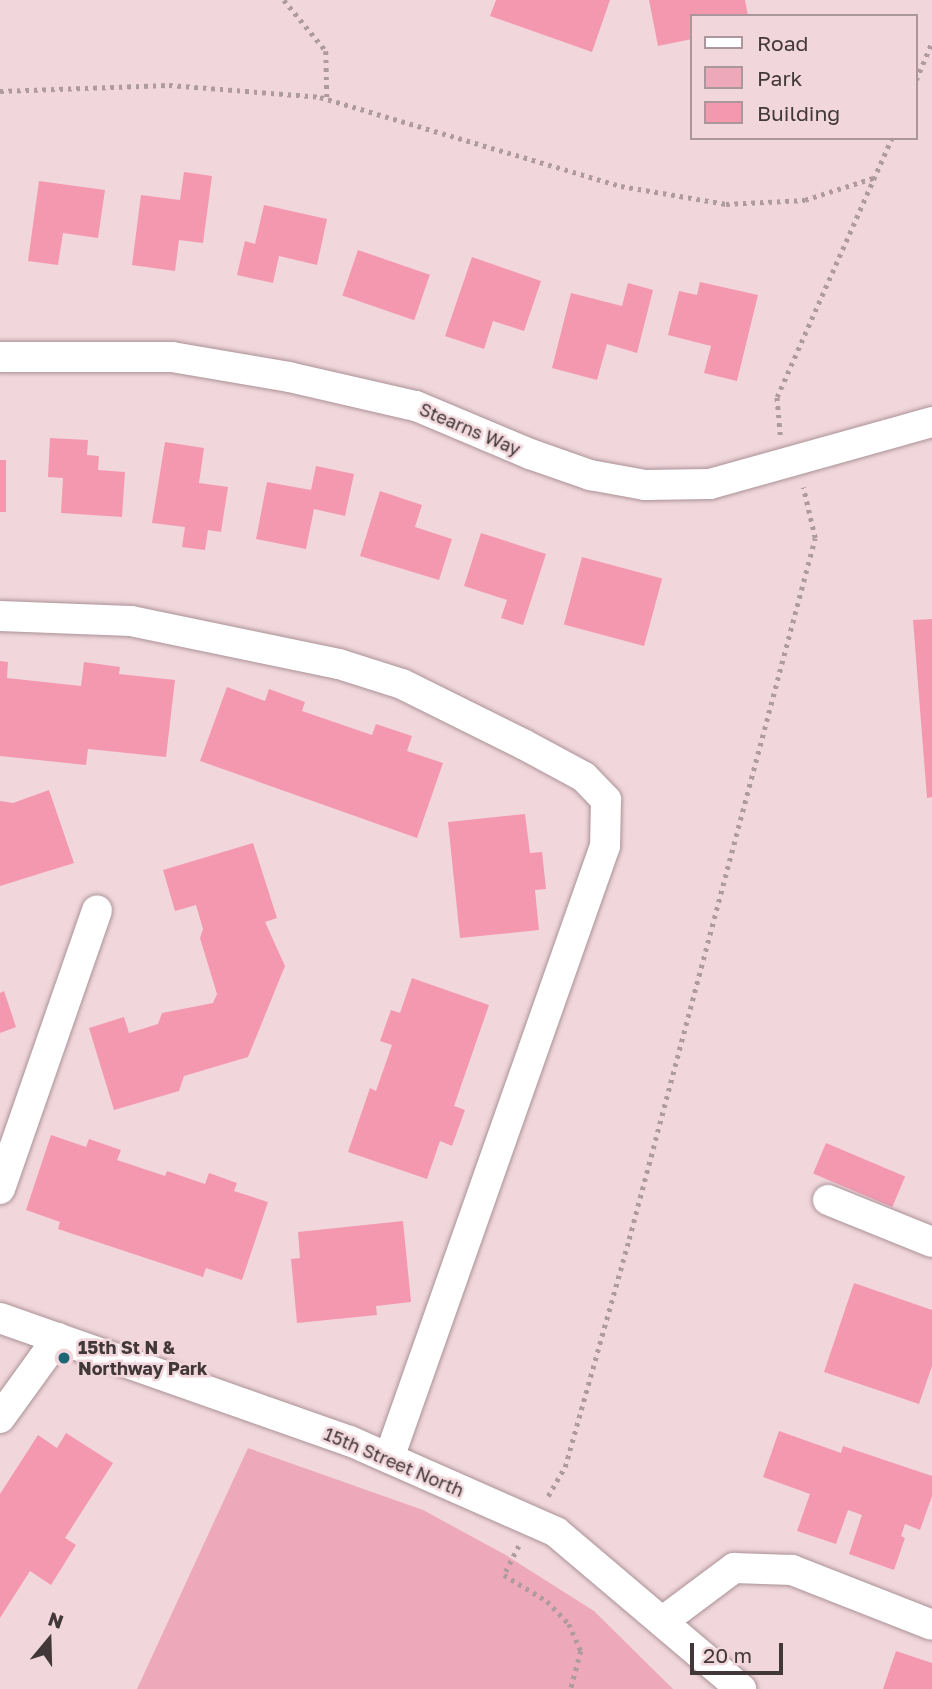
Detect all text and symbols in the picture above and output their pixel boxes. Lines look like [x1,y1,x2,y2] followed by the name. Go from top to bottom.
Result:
[690,14,918,140] legend
[757,30,808,56] text: Road
[757,65,802,91] text: Park
[757,100,840,126] text: Building
[416,398,524,460] street label: Stearns Way
[78,1337,207,1380] place label: 15th St N & Northway Park
[56,1350,72,1366] marker: 15th St N & Northway Park
[321,1423,467,1501] street label: 15th Street North
[14,1605,84,1675] north arrow
[45,1606,67,1633] text: N
[694,1630,787,1674] scale bar
[703,1642,752,1668] text: 20 m

